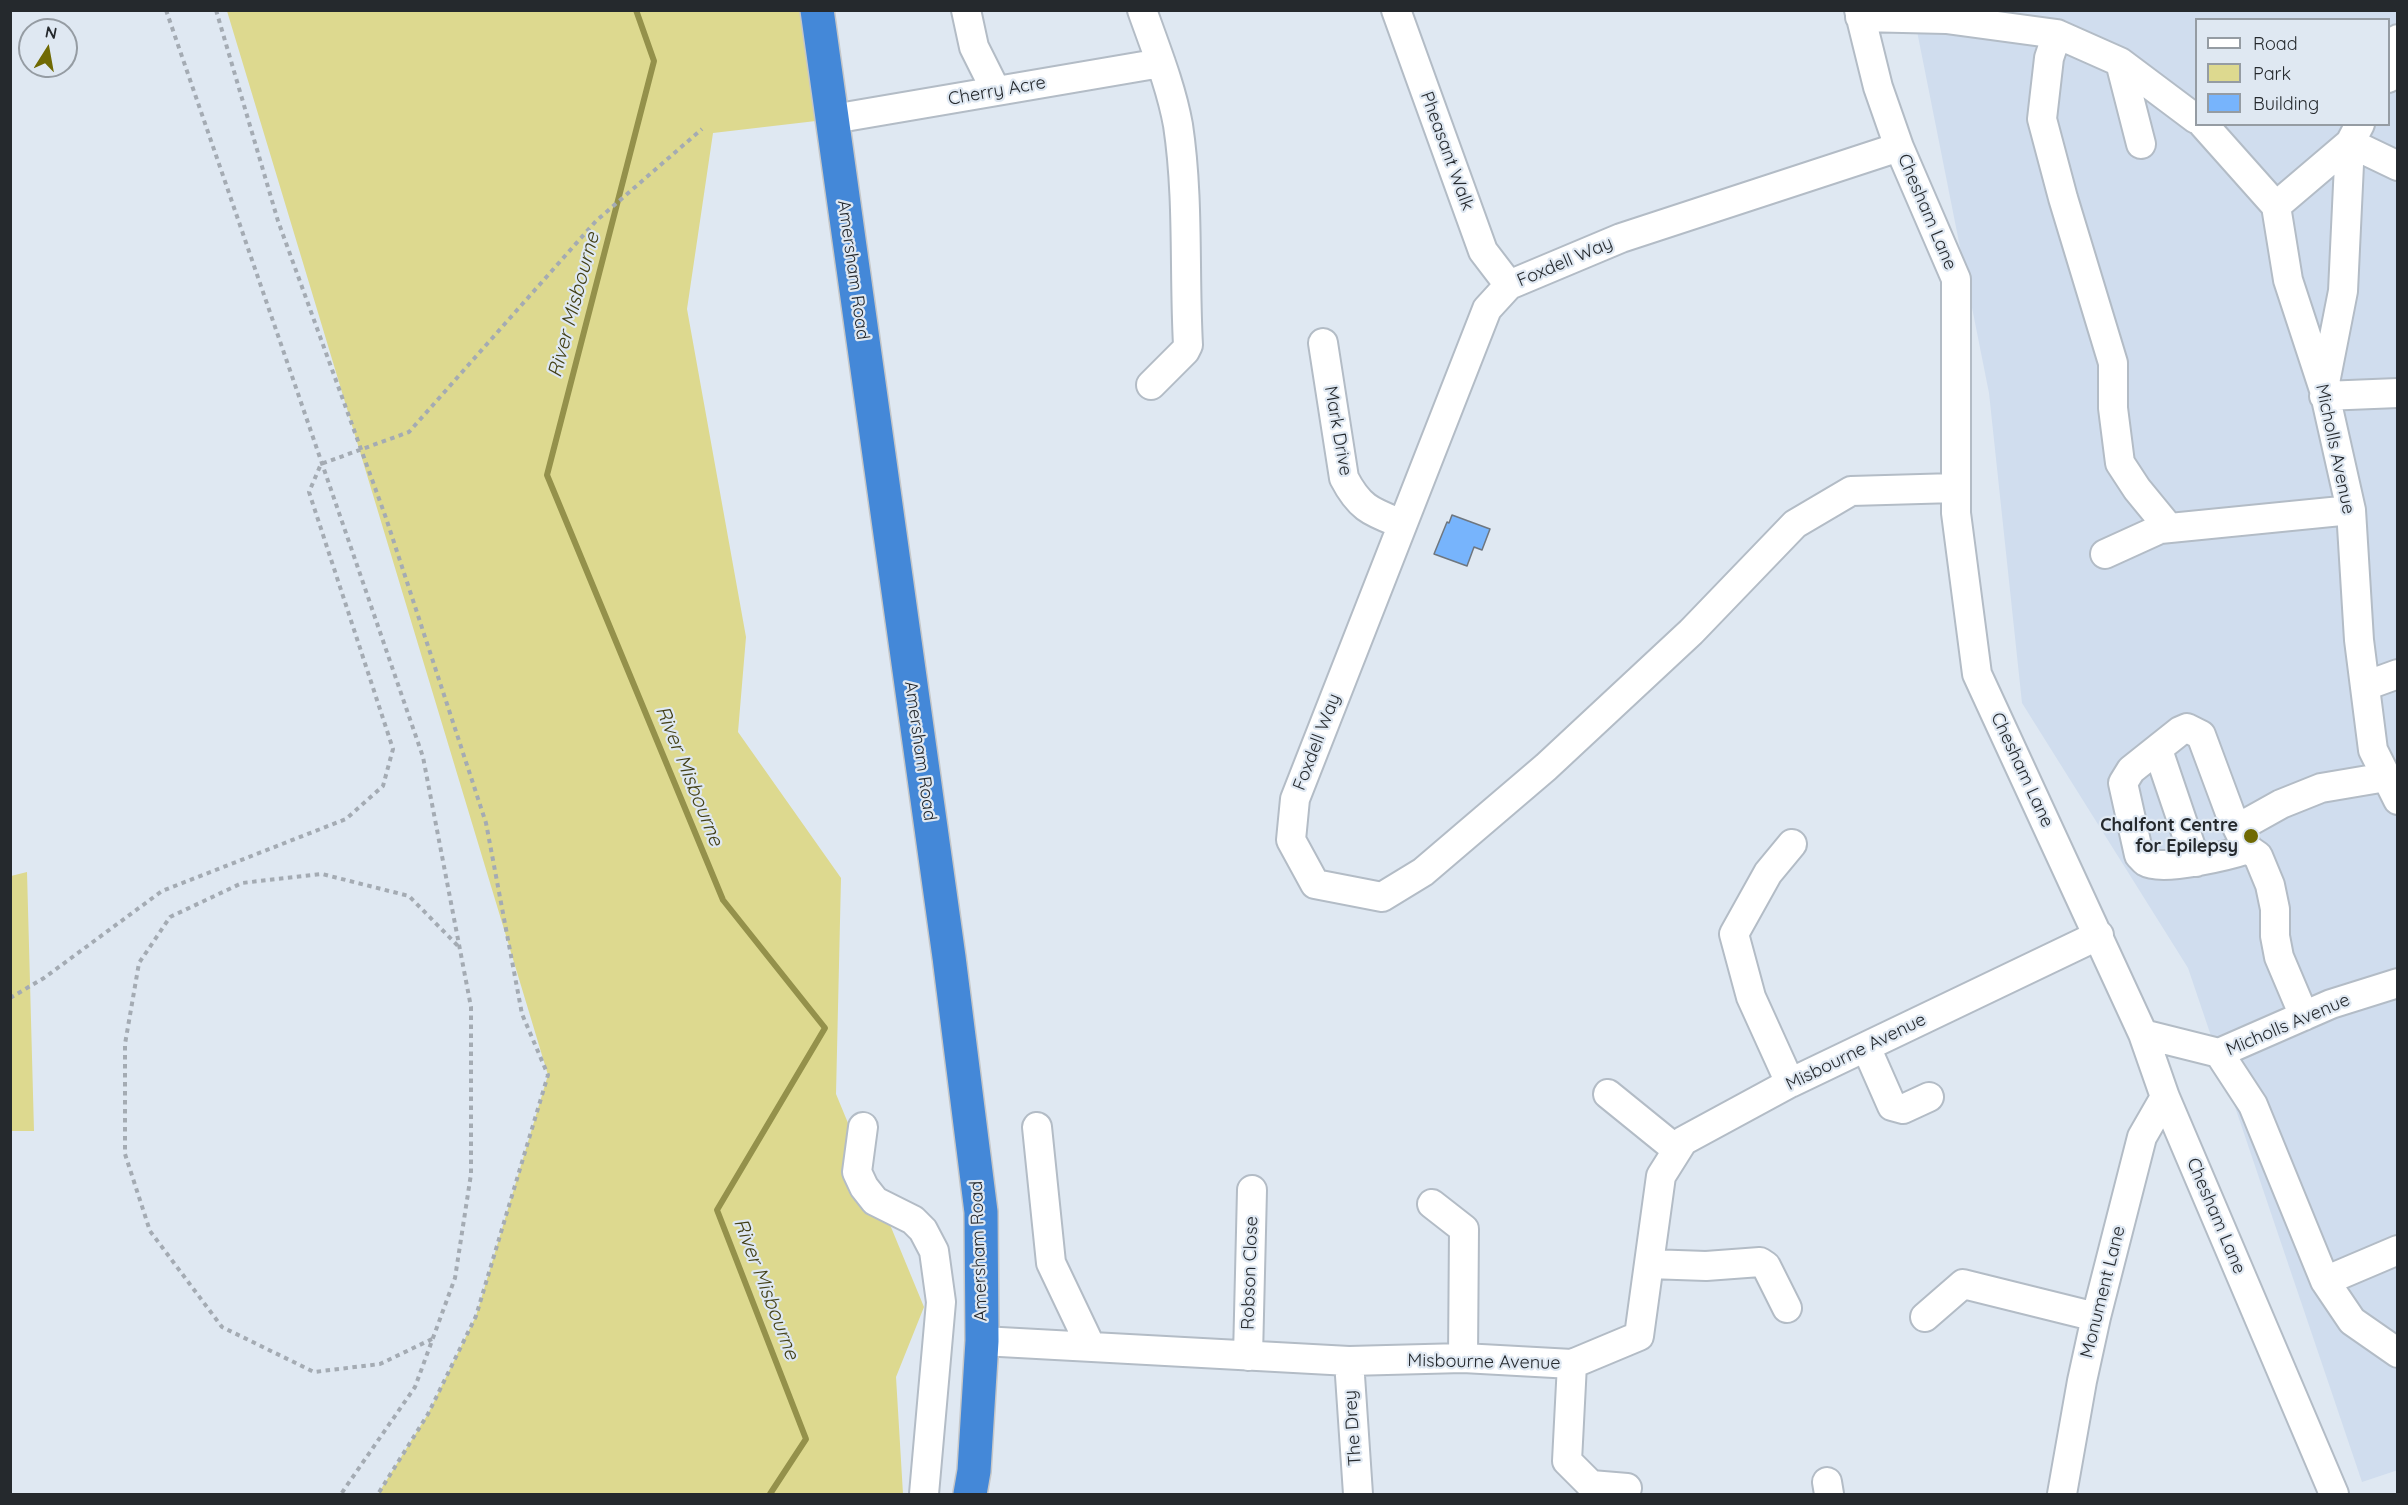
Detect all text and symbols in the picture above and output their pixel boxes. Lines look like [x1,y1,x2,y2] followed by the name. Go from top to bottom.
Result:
[18,18,78,78] north arrow
[2195,18,2390,126] legend
[43,21,59,43] text: N
[2253,32,2298,55] text: Road
[2253,62,2291,85] text: Park
[946,72,1048,110] street label: Cherry Acre
[1415,89,1479,213] street label: Pheasant Walk
[2253,92,2319,115] text: Building
[1893,151,1961,273] street label: Chesham Lane
[833,199,873,341] street label: Amersham Road
[543,230,605,380] water label: River Misbourne
[1514,232,1616,292] street label: Foxdell Way
[2311,382,2359,516] street label: Micholls Avenue
[1319,385,1357,477] street label: Mark Drive
[900,680,940,822] street label: Amersham Road
[1289,691,1345,793] street label: Foxdell Way
[650,702,728,850] water label: River Misbourne
[1986,709,2058,831] street label: Chesham Lane
[2100,815,2238,858] place label: Chalfont Centre for Epilepsy
[2242,827,2260,845] marker: Chalfont Centre for Epilepsy
[2223,989,2353,1061] street label: Micholls Avenue
[1782,1009,1930,1095] street label: Misbourne Avenue
[2182,1155,2250,1277] street label: Chesham Lane
[966,1180,992,1322] street label: Amersham Road
[728,1215,804,1363] water label: River Misbourne
[1237,1216,1263,1330] street label: Robson Close
[2076,1224,2130,1360] street label: Monument Lane
[1407,1350,1561,1374] street label: Misbourne Avenue
[1340,1389,1366,1467] street label: The Drey

